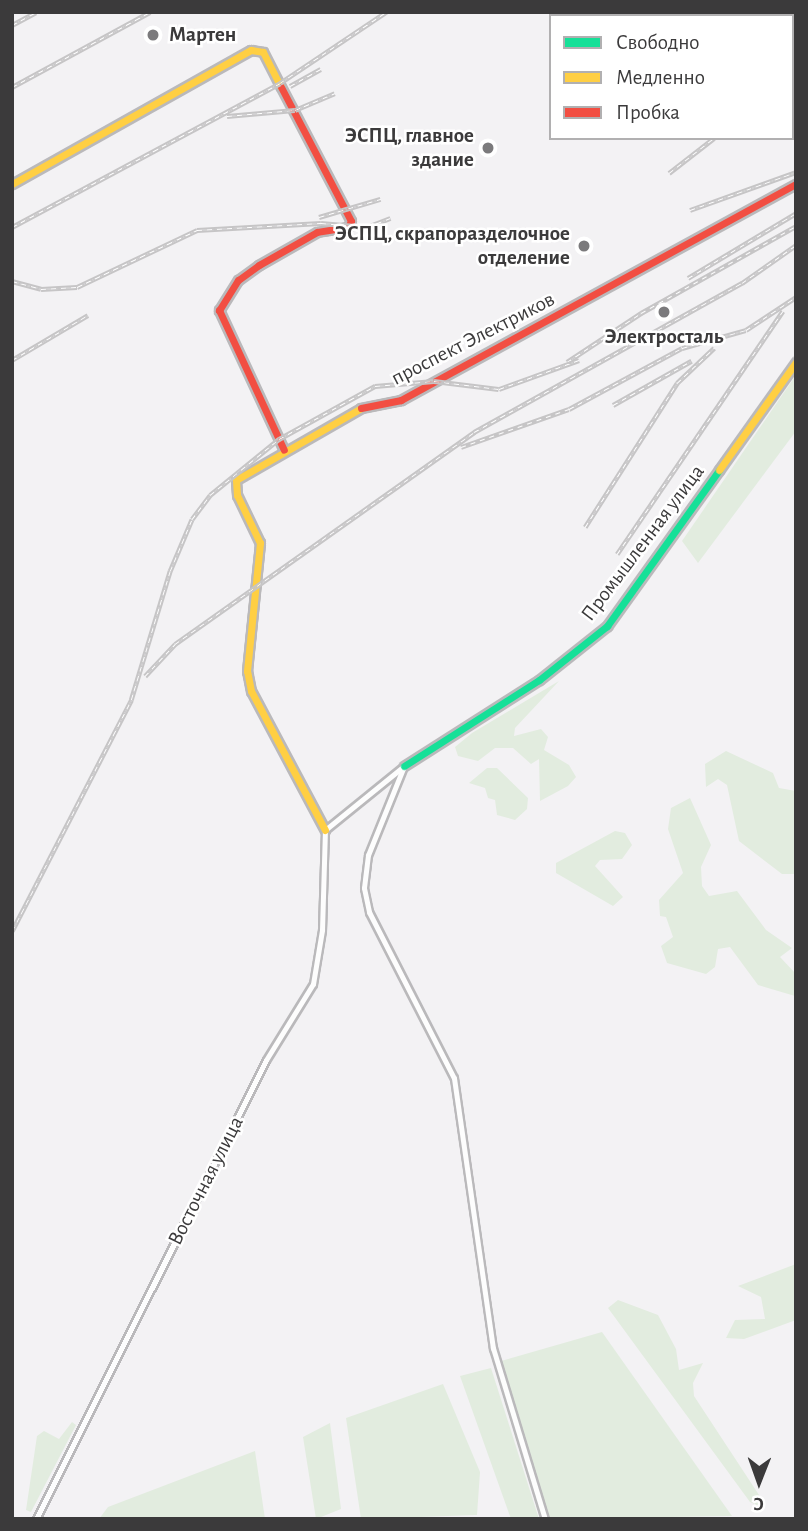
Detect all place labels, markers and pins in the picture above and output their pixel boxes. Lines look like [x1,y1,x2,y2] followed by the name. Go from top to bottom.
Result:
[169,22,236,48] place label: Мартен
[143,25,163,45] marker: Мартен
[345,123,474,173] place label: ЭСПЦ, главное здание
[480,140,496,156] marker: ЭСПЦ, главное здание
[335,221,570,271] place label: ЭСПЦ, скрапоразделочное отделение
[576,238,592,254] marker: ЭСПЦ, скрапоразделочное отделение
[654,302,674,322] marker: Электросталь
[604,324,724,350] place label: Электросталь

